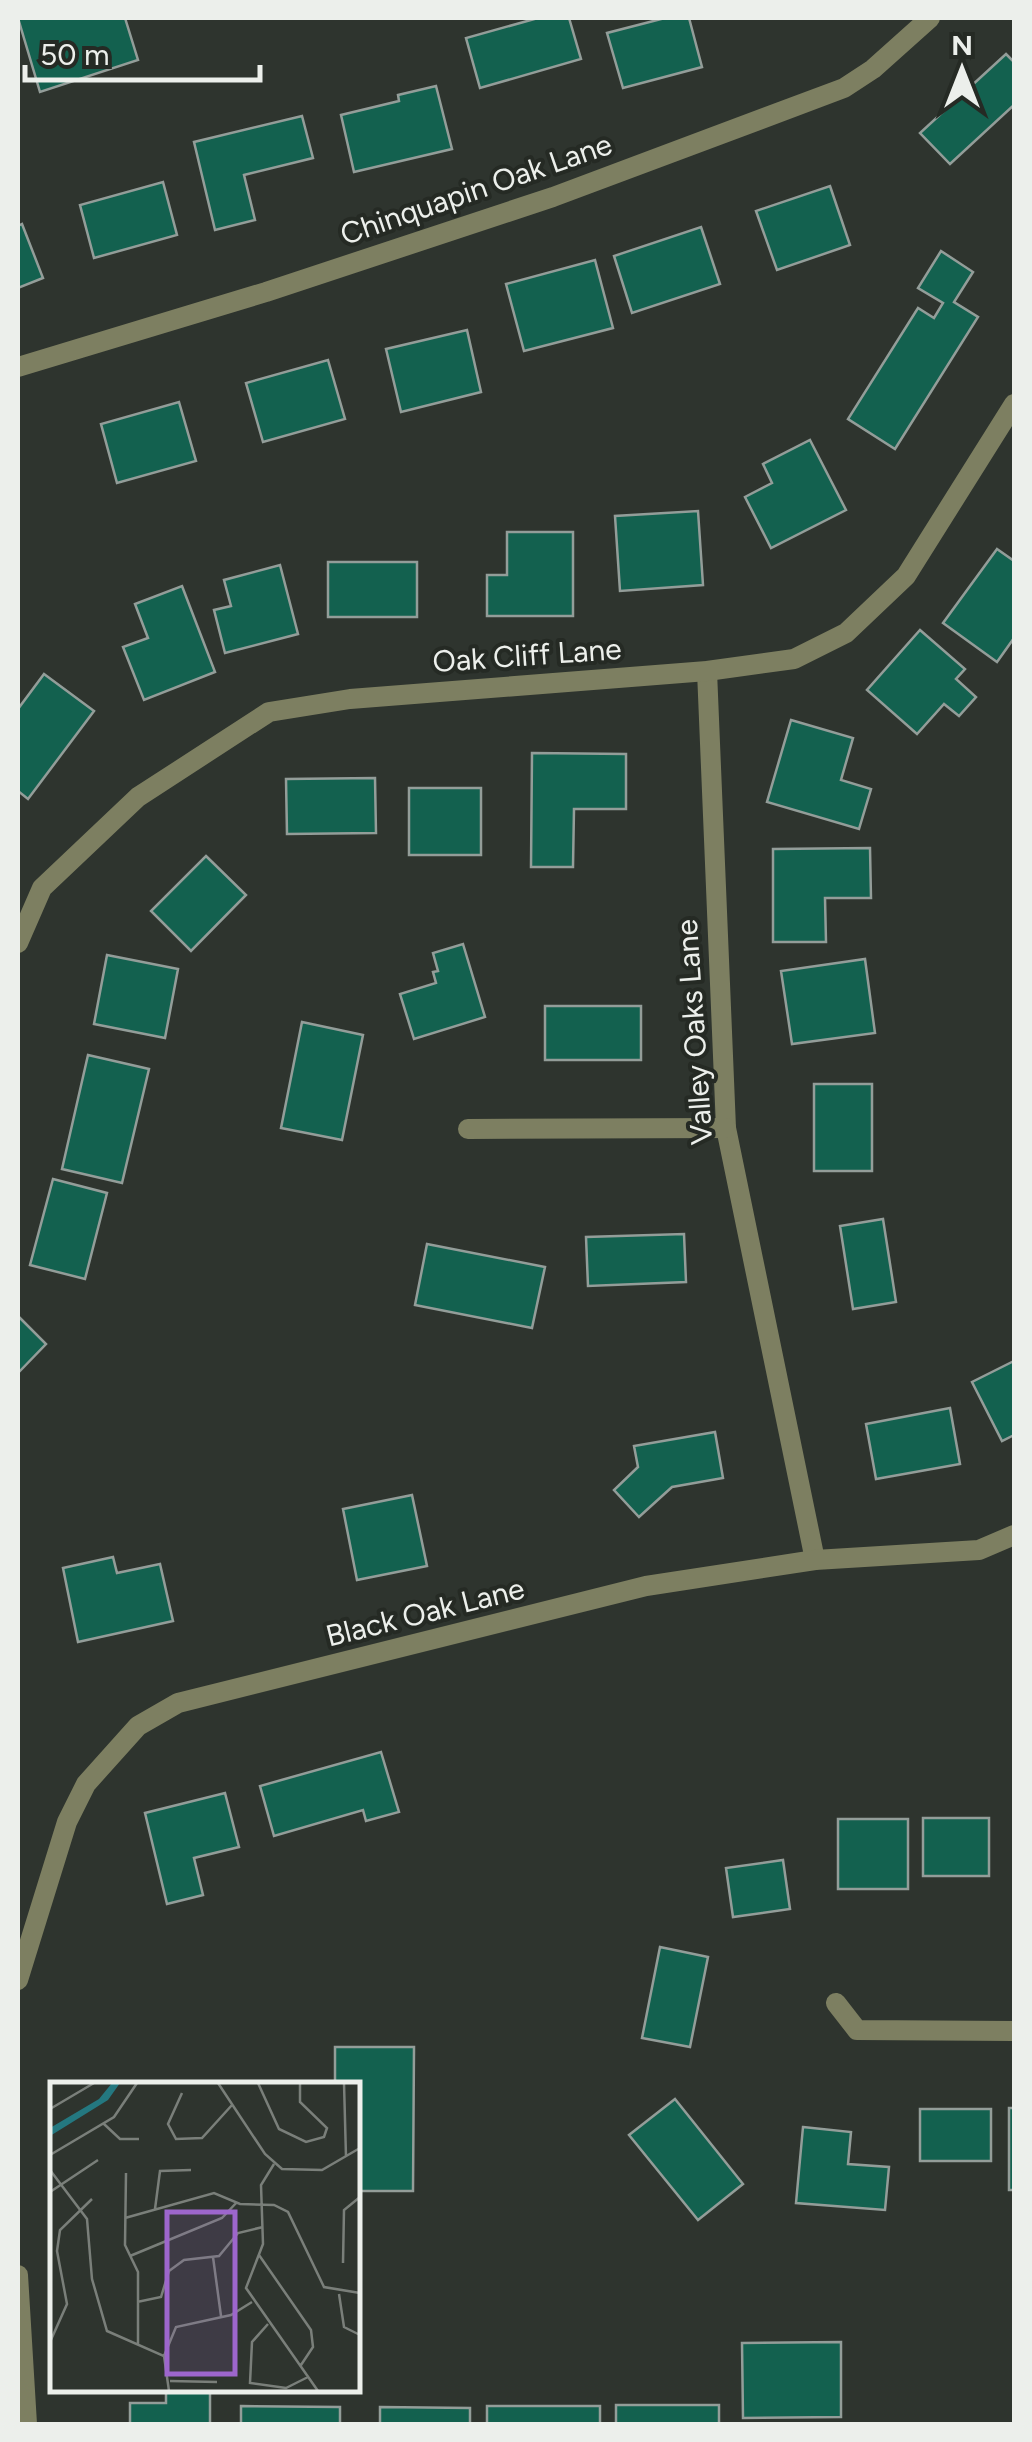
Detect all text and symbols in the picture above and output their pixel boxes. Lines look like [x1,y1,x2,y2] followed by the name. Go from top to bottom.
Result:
[25,20,260,82] scale bar
[912,20,1012,120] north arrow
[951,28,973,62] text: N
[40,36,109,73] text: 50 m
[335,125,617,253] street label: Chinquapin Oak Lane
[431,630,623,680] street label: Oak Cliff Lane
[668,918,720,1146] street label: Valley Oaks Lane
[322,1569,528,1655] street label: Black Oak Lane
[50,2082,360,2392] inset map

